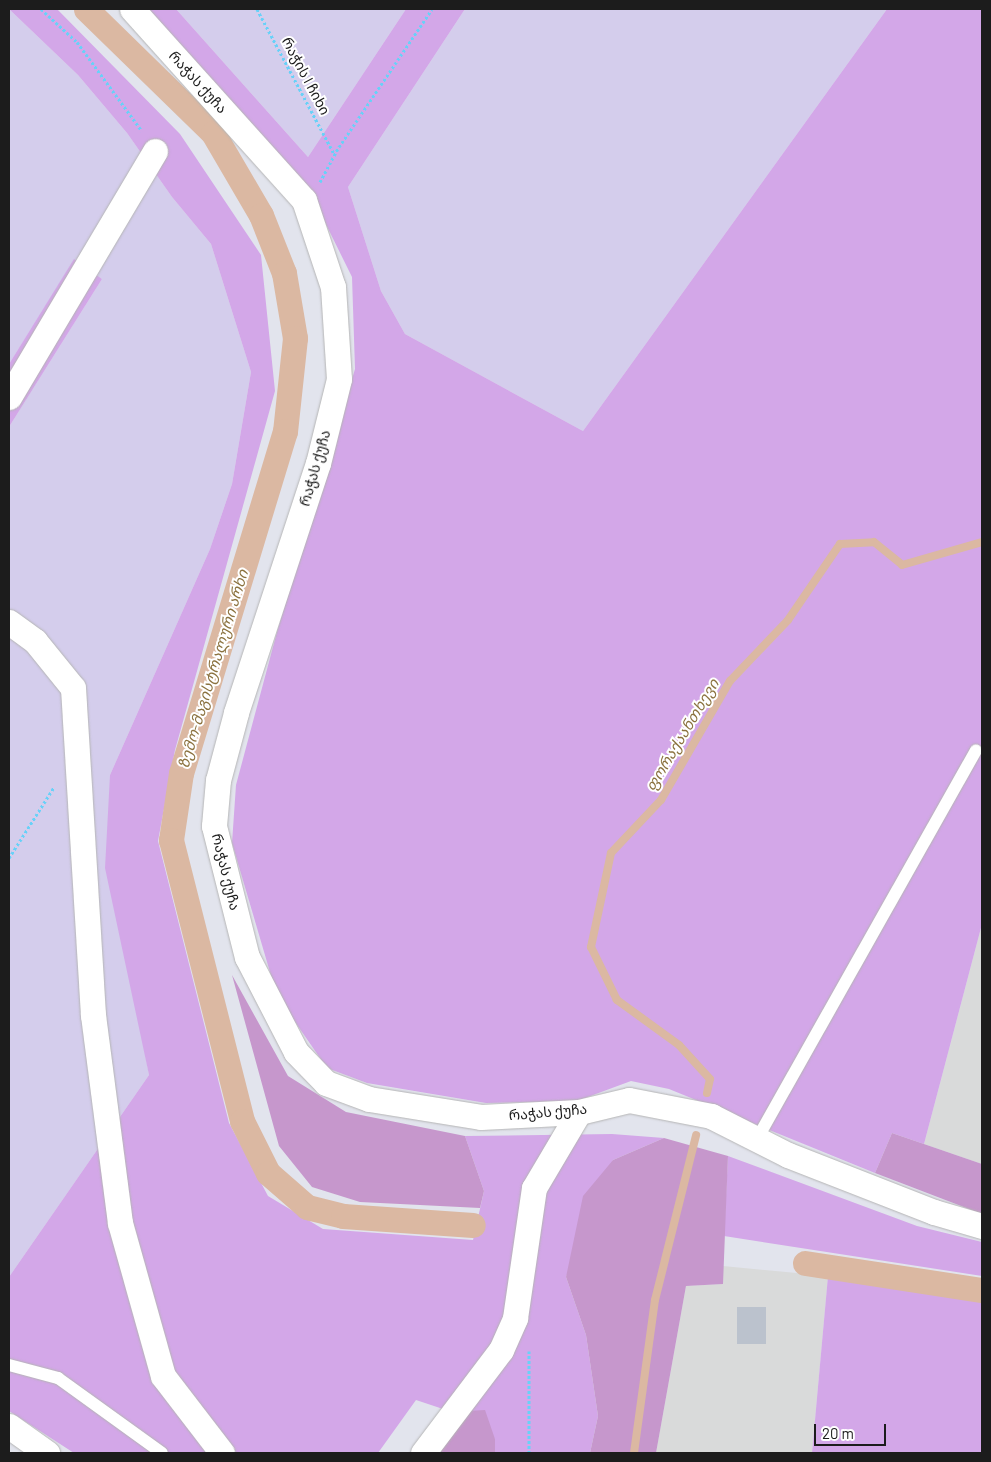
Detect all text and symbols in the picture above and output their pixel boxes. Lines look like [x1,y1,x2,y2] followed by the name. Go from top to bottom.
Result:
[279,34,333,118] street label: რაჭის I ჩიხი
[165,47,231,117] street label: რაჭას ქუჩა
[296,428,334,508] street label: რაჭას ქუჩა
[174,568,252,770] water label: ზემო-მაგისტრალური არხი
[641,676,723,794] water label: ფორაქაანთხევი
[208,832,244,912] street label: რაჭას ქუჩა
[508,1100,588,1124] street label: რაჭას ქუჩა
[816,1414,888,1446] scale bar
[822,1424,854,1442] text: 20 m

